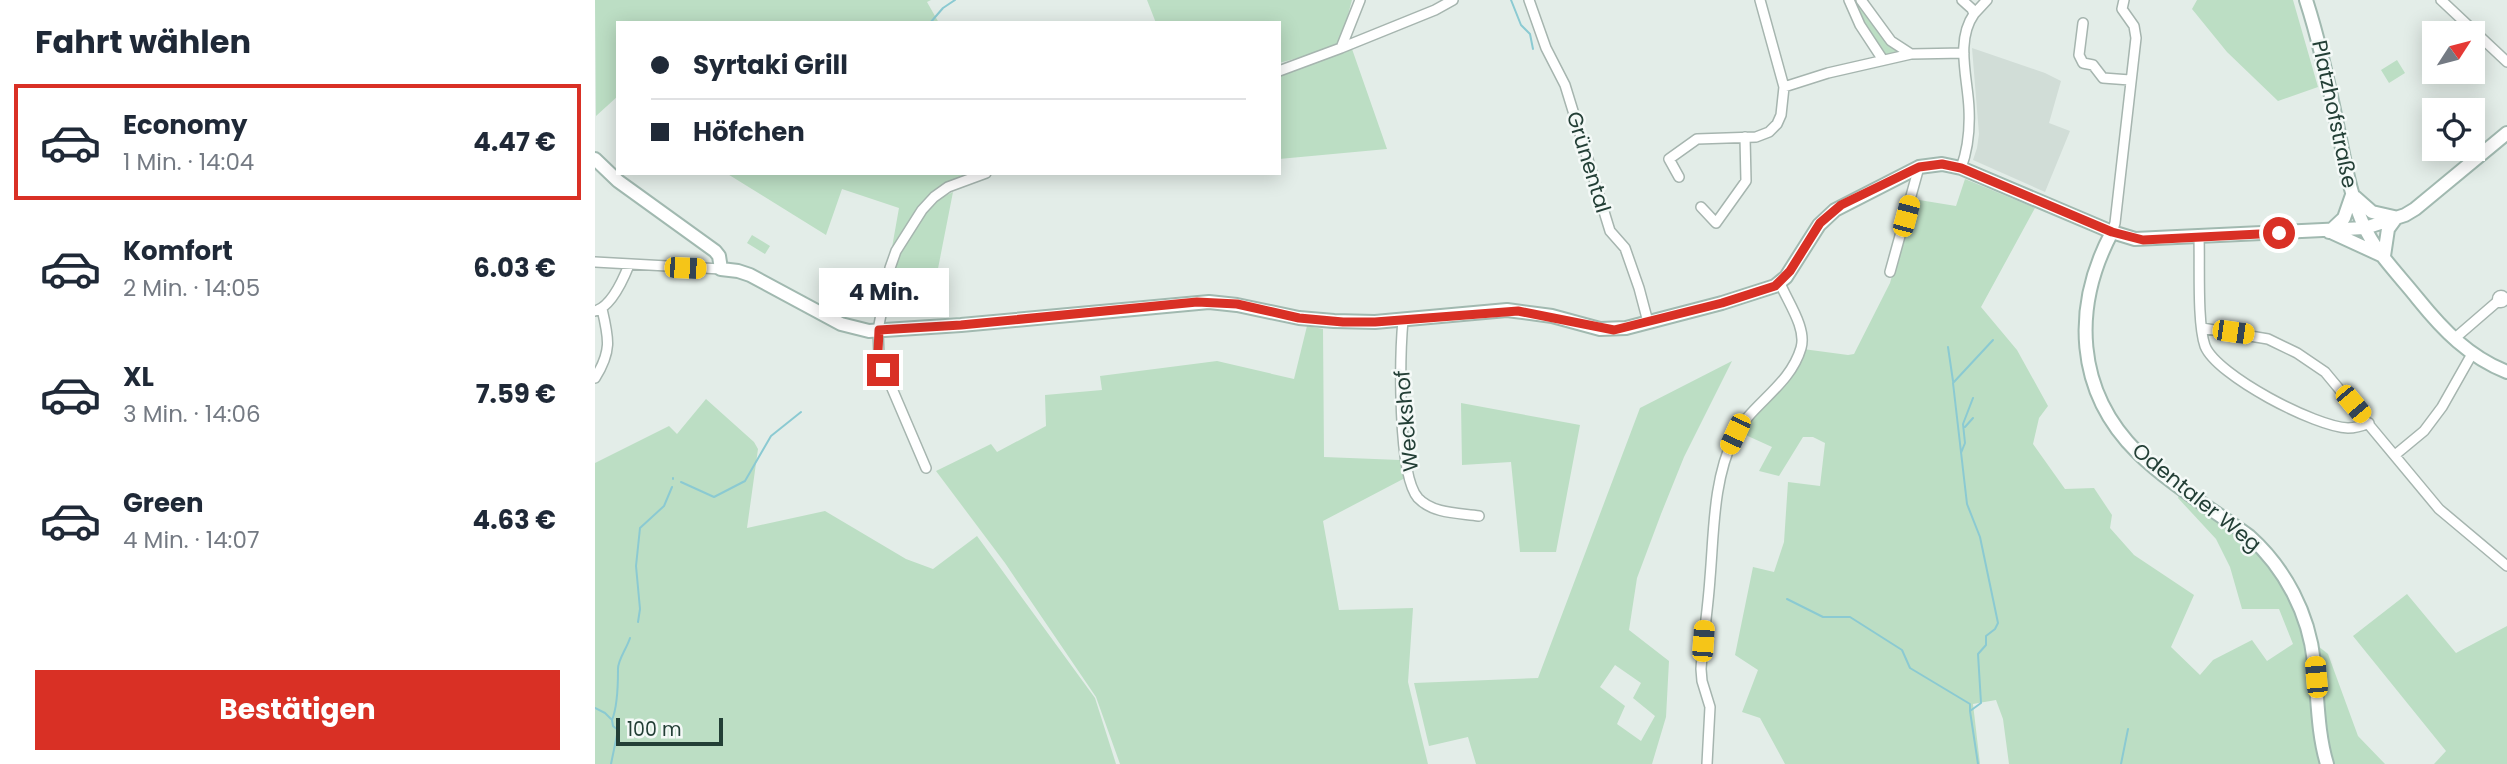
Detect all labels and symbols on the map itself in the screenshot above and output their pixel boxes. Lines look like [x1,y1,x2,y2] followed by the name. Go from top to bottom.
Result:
[2422,21,2485,84] north arrow
[2305,37,2365,191] street label: Platzhofstraße
[1560,108,1618,216] street label: Grünental
[1891,193,1922,239] car
[2263,217,2295,249] route start
[664,257,707,279] car
[818,268,948,318] callout: 4 Min.
[2211,319,2256,345] car
[867,354,899,386] route end
[1387,369,1425,473] street label: Weckshof
[2332,381,2375,427] car
[1717,411,1754,457] car
[2126,436,2268,558] street label: Odentaler Weg
[1692,619,1715,663] car
[2304,655,2329,699] car
[616,715,723,747] scale bar

